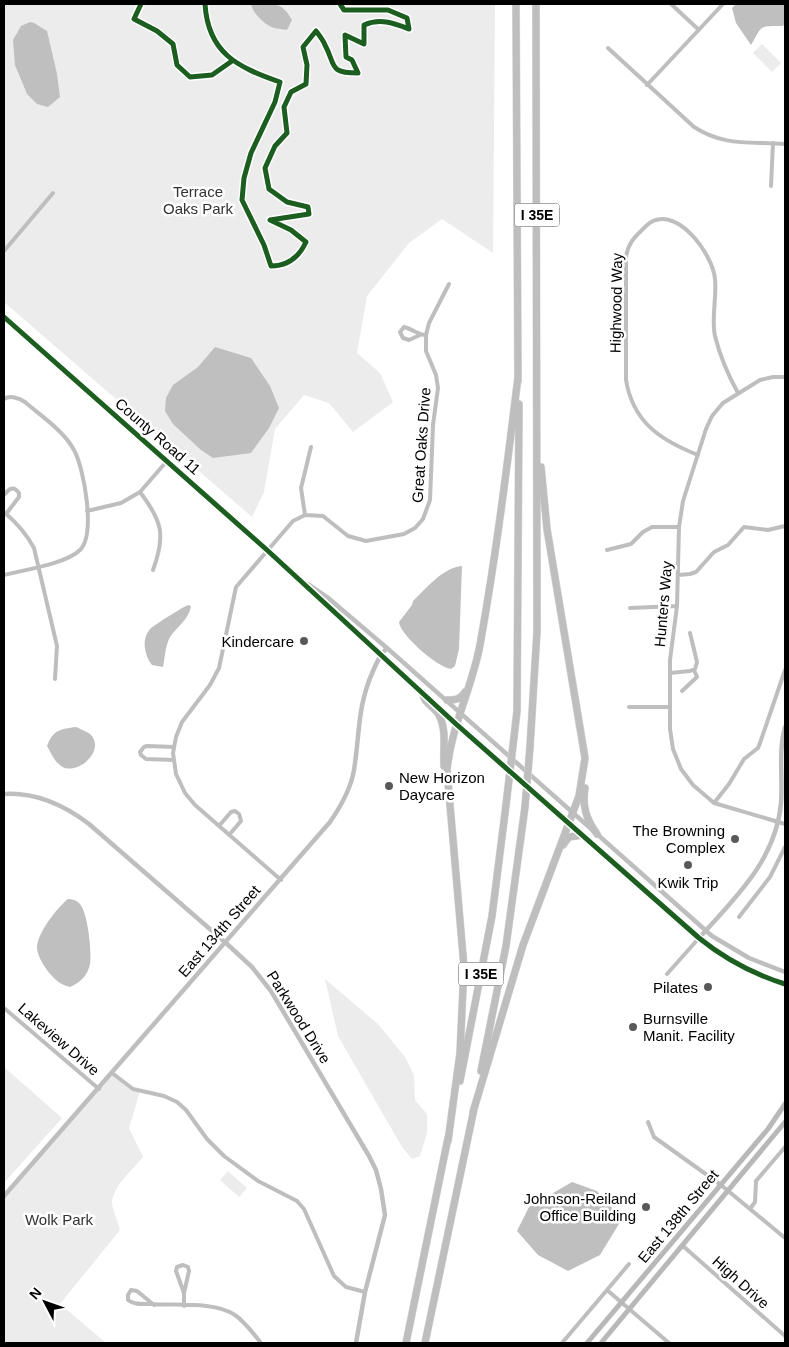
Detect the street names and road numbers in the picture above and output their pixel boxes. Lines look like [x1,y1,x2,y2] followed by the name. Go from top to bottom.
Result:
[514,204,560,226] road number: I 35E
[607,252,625,353] street label: Highwood Way
[408,387,434,503] street label: Great Oaks Drive
[112,394,204,478] street label: County Road 11
[651,560,675,648] street label: Hunters Way
[175,881,264,980] street label: East 134th Street
[458,962,504,986] road number: I 35E
[264,968,334,1066] street label: Parkwood Drive
[15,999,103,1079] street label: Lakeview Drive
[634,1166,722,1266] street label: East 138th Street
[709,1252,773,1312] street label: High Drive

